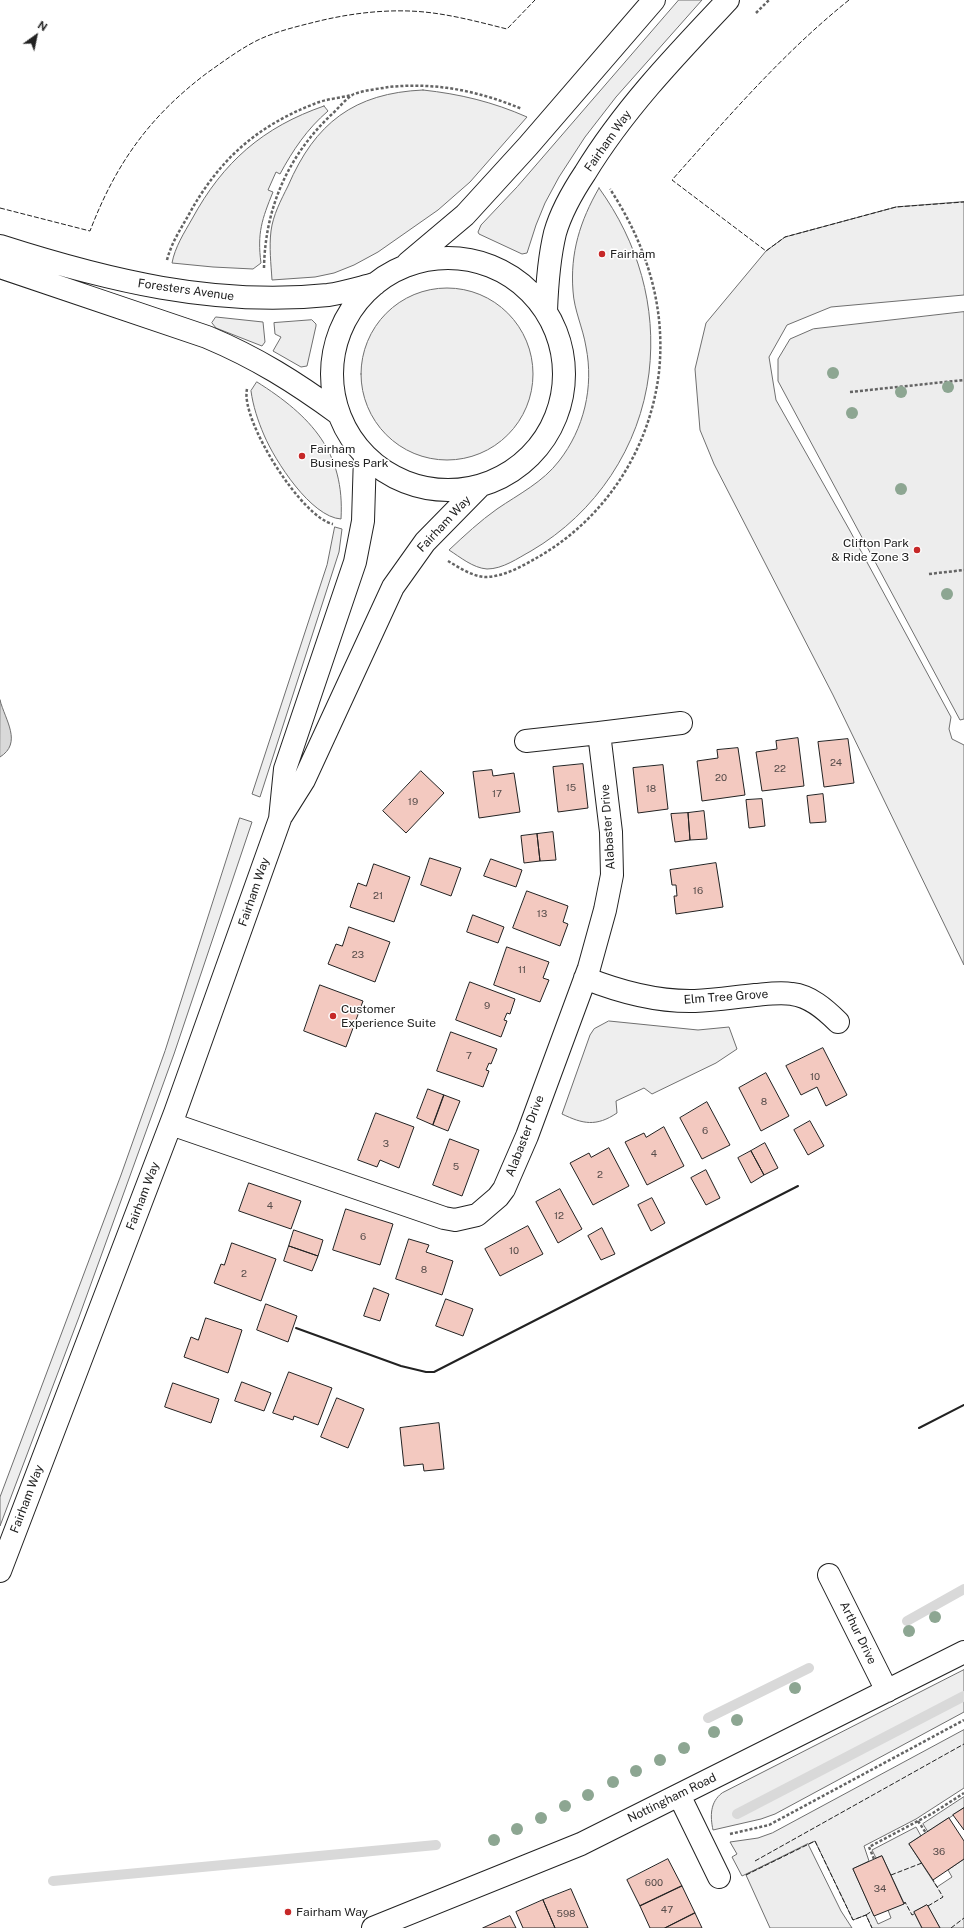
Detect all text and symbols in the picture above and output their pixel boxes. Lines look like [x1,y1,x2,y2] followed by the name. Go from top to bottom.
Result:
[16,16,56,56] north arrow
[36,19,49,33] text: N
[581,107,635,175] street label: Fairham Way
[610,247,655,261] place label: Fairham
[597,249,607,259] marker: Fairham
[137,276,235,304] street label: Foresters Avenue
[310,442,388,470] place label: Fairham Business Park
[297,451,307,461] marker: Fairham Business Park
[414,493,474,555] street label: Fairham Way
[831,536,909,564] place label: Clifton Park & Ride Zone 3
[912,545,922,555] marker: Clifton Park & Ride Zone 3
[830,757,842,769] house number: 24
[774,763,786,775] house number: 22
[715,772,727,784] house number: 20
[566,782,576,794] house number: 15
[646,783,656,795] house number: 18
[598,784,618,870] street label: Alabaster Drive
[492,788,502,800] house number: 17
[408,796,418,808] house number: 19
[235,856,273,928] street label: Fairham Way
[693,885,703,897] house number: 16
[373,890,383,902] house number: 21
[537,908,547,920] house number: 13
[352,949,364,961] house number: 23
[518,964,526,976] house number: 11
[683,987,769,1007] street label: Elm Tree Grove
[484,1000,490,1012] house number: 9
[341,1002,436,1030] place label: Customer Experience Suite
[328,1011,338,1021] marker: Customer Experience Suite
[466,1050,472,1062] house number: 7
[810,1071,820,1083] house number: 10
[503,1093,547,1179] street label: Alabaster Drive
[761,1096,767,1108] house number: 8
[702,1125,708,1137] house number: 6
[383,1138,389,1150] house number: 3
[651,1148,657,1160] house number: 4
[123,1160,163,1232] street label: Fairham Way
[453,1161,459,1173] house number: 5
[597,1169,603,1181] house number: 2
[267,1200,273,1212] house number: 4
[554,1210,564,1222] house number: 12
[360,1231,366,1243] house number: 6
[509,1245,519,1257] house number: 10
[421,1264,427,1276] house number: 8
[241,1268,247,1280] house number: 2
[7,1463,47,1535] street label: Fairham Way
[837,1599,879,1667] street label: Arthur Drive
[625,1770,719,1826] street label: Nottingham Road
[933,1846,945,1858] house number: 36
[645,1877,663,1889] house number: 600
[874,1883,886,1895] house number: 34
[661,1904,673,1916] house number: 47
[296,1905,368,1919] place label: Fairham Way
[283,1907,293,1917] marker: Fairham Way
[556,1908,576,1920] house number: 598

